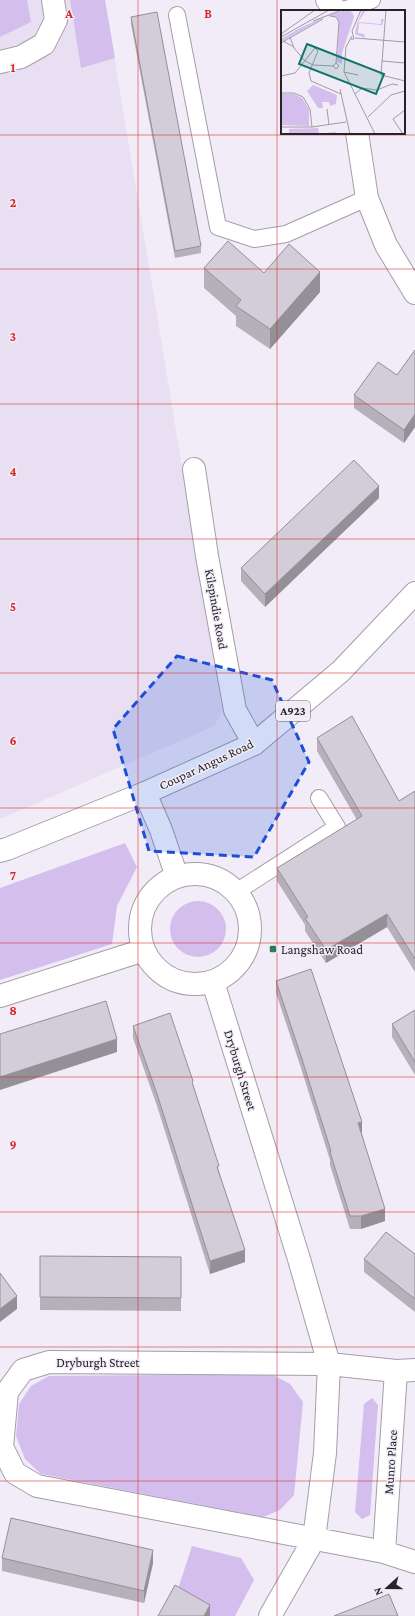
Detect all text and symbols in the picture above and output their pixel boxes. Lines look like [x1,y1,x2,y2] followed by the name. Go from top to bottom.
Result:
[64,6,73,21] text: A
[204,6,212,21] text: B
[281,10,405,134] inset map
[11,60,16,75] text: 1
[10,195,17,210] text: 2
[10,329,16,344] text: 3
[9,464,17,479] text: 4
[202,568,231,651] street label: Kilspindie Road
[10,599,16,614] text: 5
[276,701,310,721] road number: A923
[9,733,17,748] text: 6
[157,736,256,793] street label: Coupar Angus Road
[10,868,16,883] text: 7
[281,942,363,957] place label: Langshaw Road
[268,944,278,954] marker: Langshaw Road
[9,1003,17,1018] text: 8
[221,1028,260,1113] street label: Dryburgh Street
[9,1137,17,1152] text: 9
[56,1355,140,1370] street label: Dryburgh Street
[381,1429,400,1495] street label: Munro Place
[367,1568,407,1608] north arrow
[371,1585,385,1597] text: N

